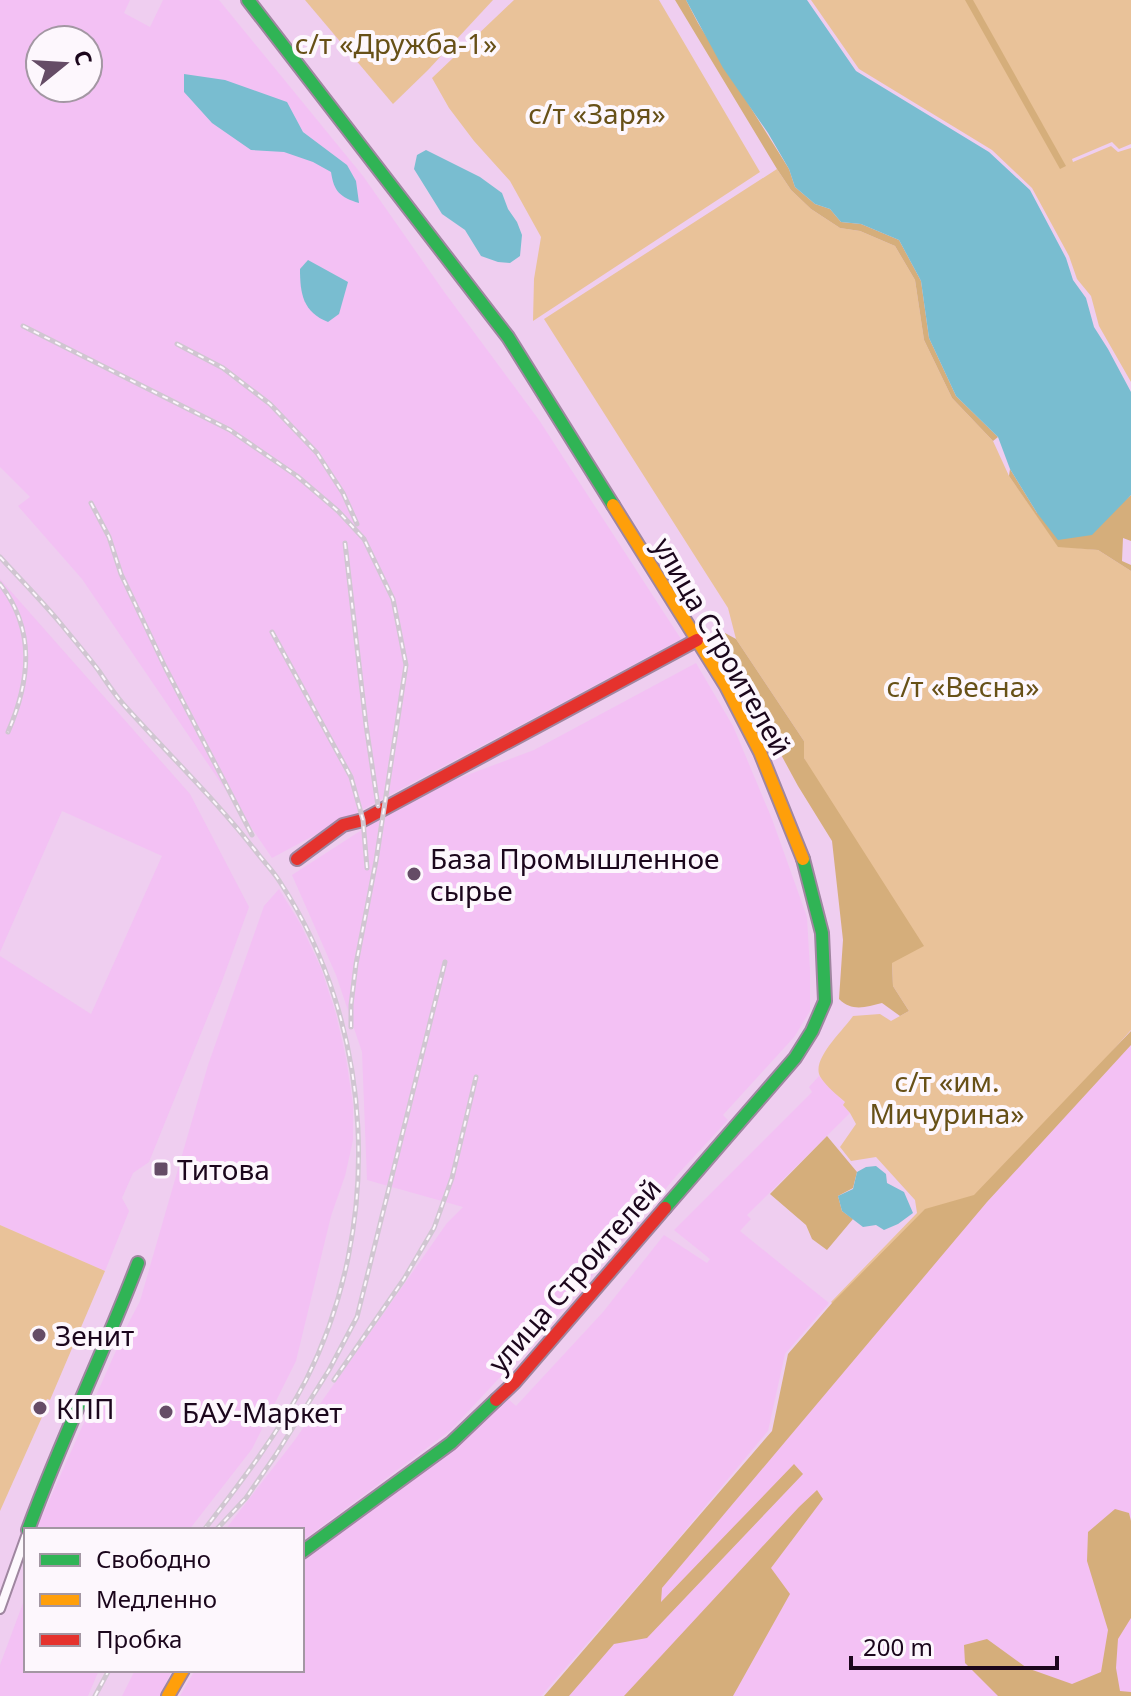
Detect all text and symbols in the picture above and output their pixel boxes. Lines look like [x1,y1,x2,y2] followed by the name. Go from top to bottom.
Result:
[24,24,104,104] north arrow
[295,24,497,62] park label: с/т «Дружба-1»
[68,46,100,69] text: С
[528,94,666,132] park label: с/т «Заря»
[645,530,801,762] street label: улица Строителей
[886,667,1040,705] park label: с/т «Весна»
[430,839,720,909] place label: База Промышленное сырье
[405,865,423,883] marker: База Промышленное сырье
[870,1062,1024,1132] park label: с/т «им. Мичурина»
[177,1150,270,1188] place label: Титова
[152,1160,170,1178] marker: Титова
[479,1170,669,1380] street label: улица Строителей
[55,1316,134,1354] place label: Зенит
[30,1326,48,1344] marker: Зенит
[56,1389,115,1427] place label: КПП
[182,1393,342,1431] place label: БАУ-Маркет
[31,1399,49,1417] marker: КПП
[157,1403,175,1421] marker: БАУ-Маркет
[24,1528,304,1672] legend
[96,1542,211,1575] text: Свободно
[96,1582,217,1615] text: Медленно
[851,1620,1057,1670] scale bar
[96,1622,182,1655] text: Пробка
[863,1630,933,1663] text: 200 m

